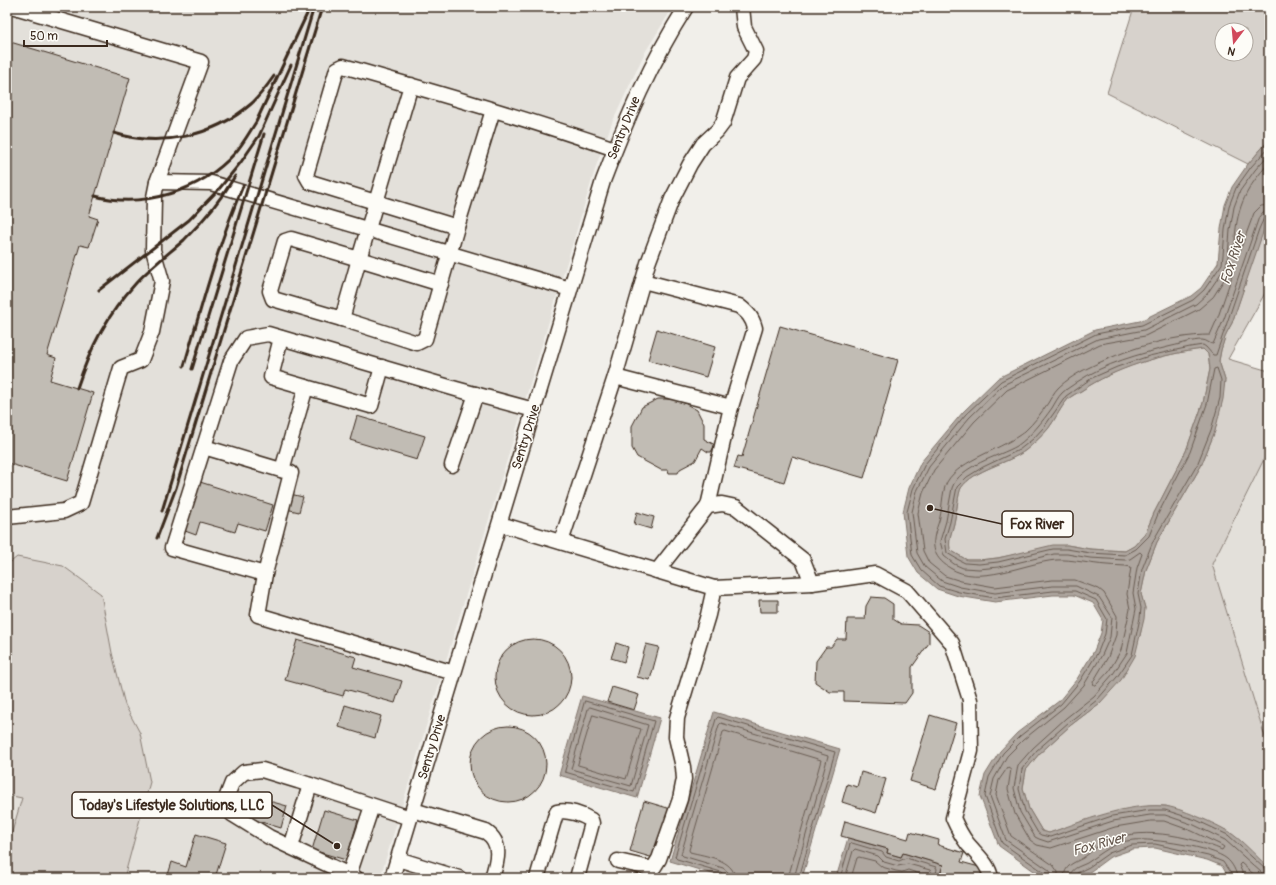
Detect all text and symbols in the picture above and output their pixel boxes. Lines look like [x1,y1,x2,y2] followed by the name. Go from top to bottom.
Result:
[24,22,107,48] scale bar
[1214,22,1254,62] north arrow
[30,29,58,44] text: 50 m
[1225,44,1237,58] text: N
[604,93,644,162] street label: Sentry Drive
[1217,228,1250,286] water label: Fox River
[509,402,544,471] street label: Sentry Drive
[1002,511,1073,537] callout: Fox River
[1010,516,1065,533] text: Fox River
[415,712,450,781] street label: Sentry Drive
[72,792,272,818] callout: Today's Lifestyle Solutions, LLC
[79,797,265,814] text: Today's Lifestyle Solutions, LLC
[1071,828,1129,859] water label: Fox River

